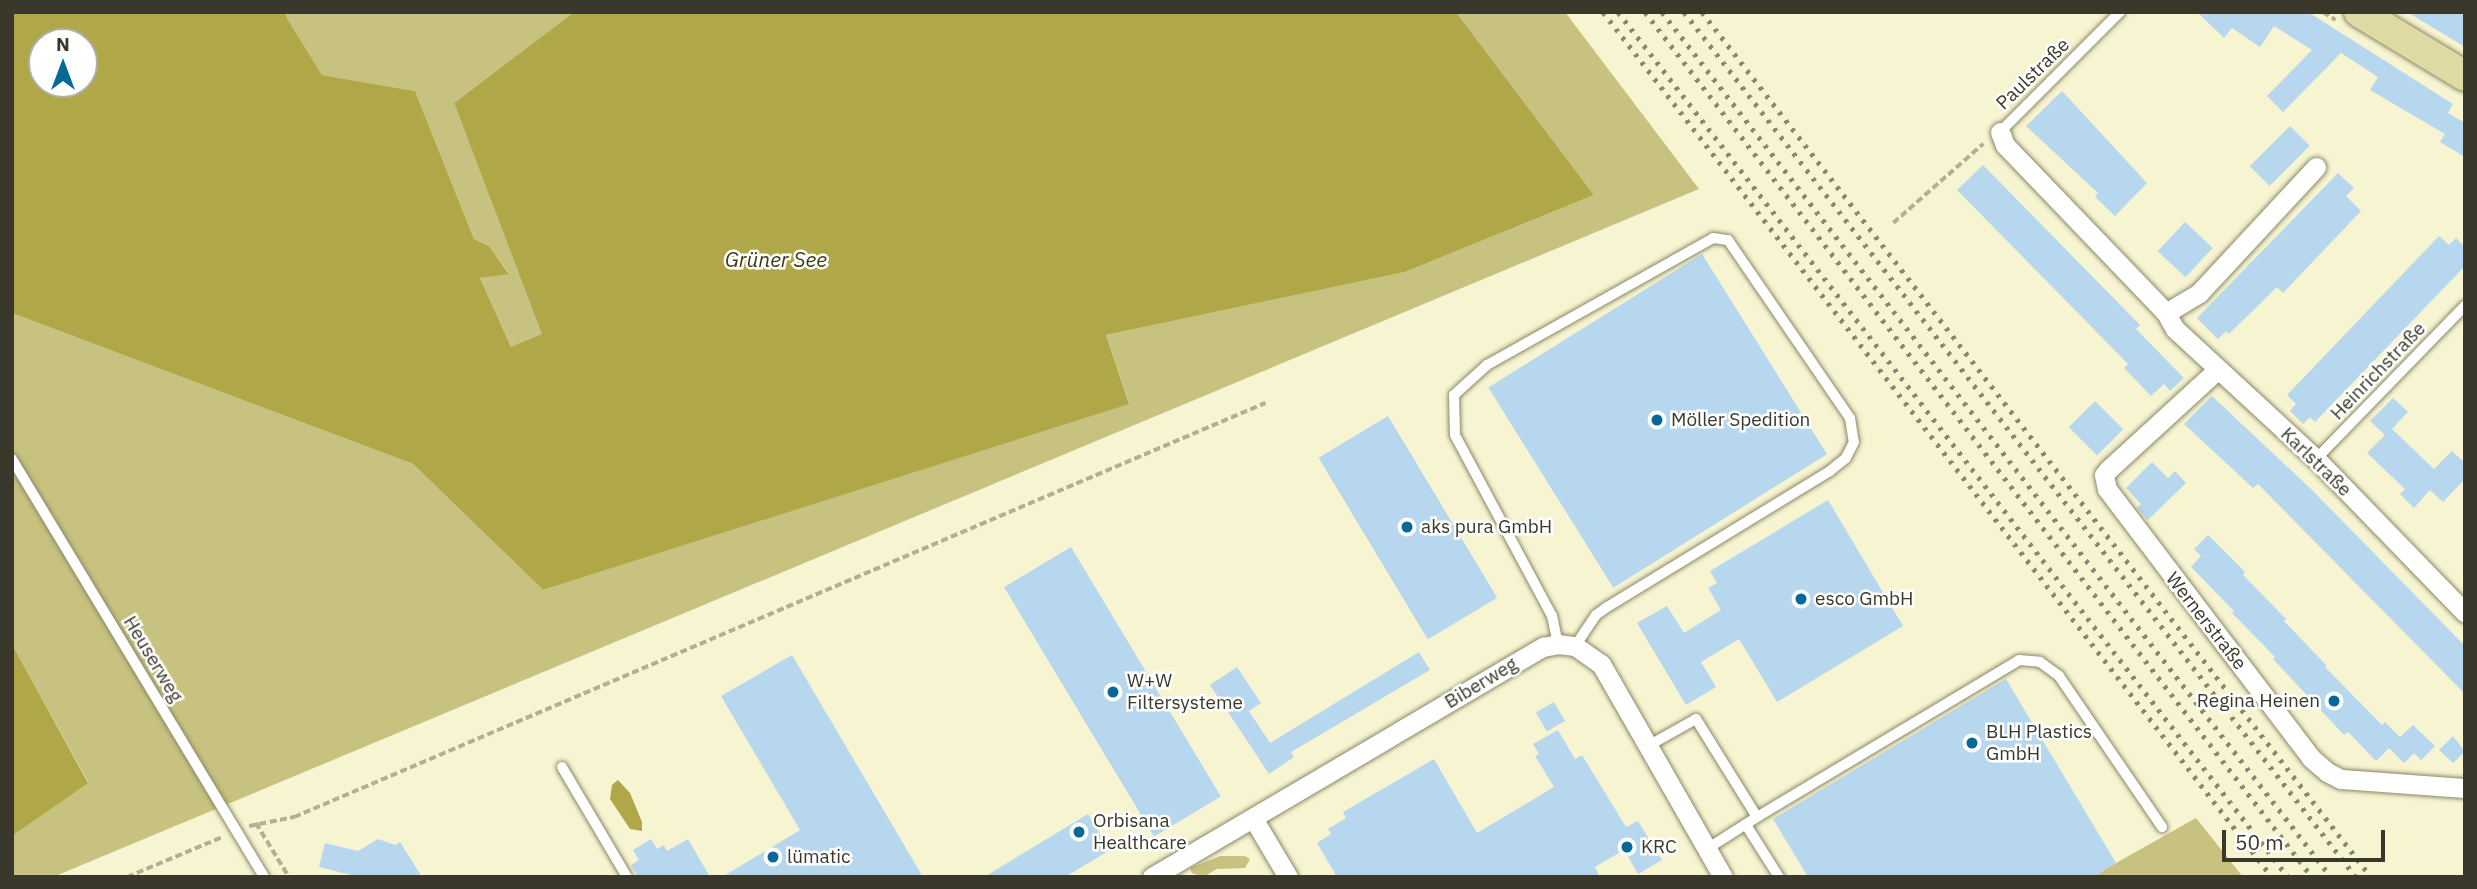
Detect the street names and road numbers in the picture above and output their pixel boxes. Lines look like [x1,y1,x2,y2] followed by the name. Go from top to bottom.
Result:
[1992,34,2074,114] street label: Paulstraße
[2326,317,2430,425] street label: Heinrichstraße
[2276,423,2356,501] street label: Karlstraße
[2161,568,2251,674] street label: Wernerstraße
[118,612,188,706] street label: Heuserweg
[1441,652,1521,714] street label: Biberweg

